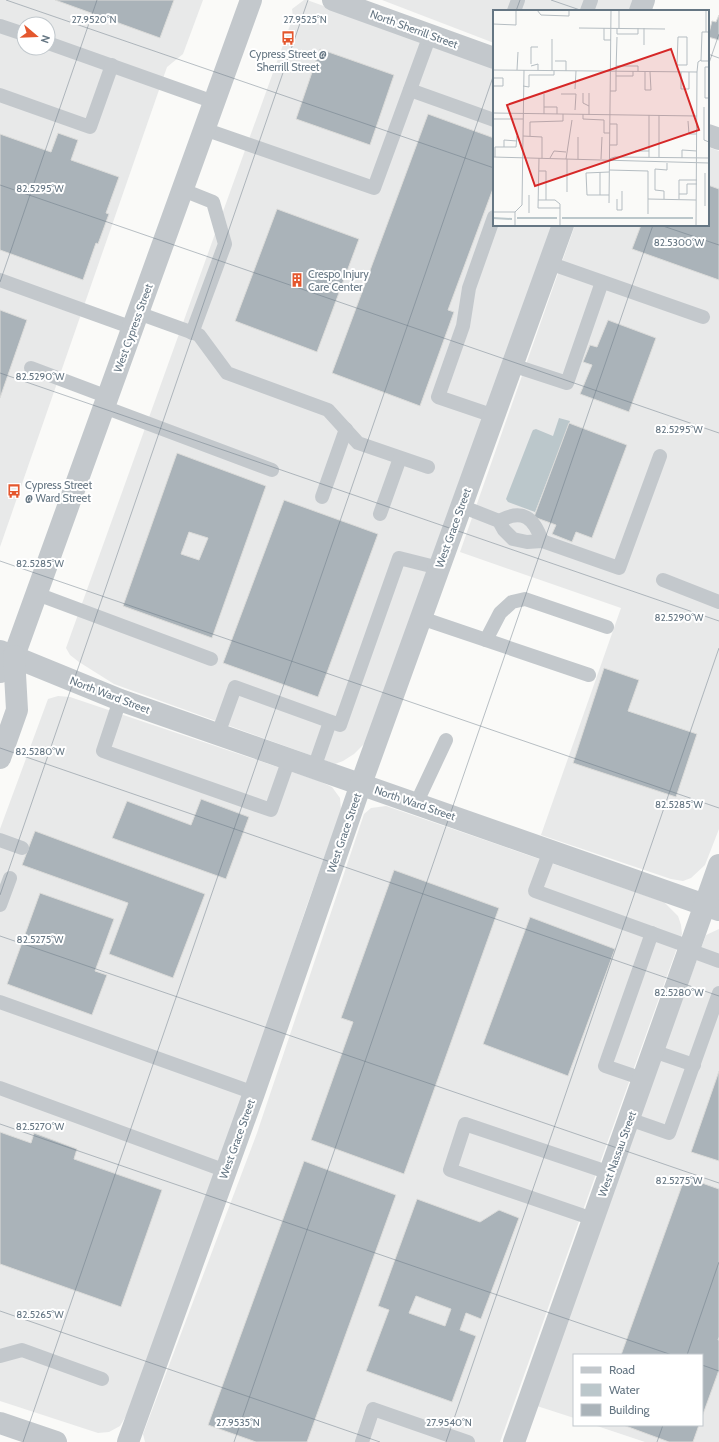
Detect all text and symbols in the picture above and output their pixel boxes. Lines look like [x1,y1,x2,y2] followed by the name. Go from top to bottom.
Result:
[368,7,460,51] street label: North Sherrill Street
[493,10,709,226] inset map
[71,13,117,26] text: 27.9520°N
[283,13,327,26] text: 27.9525°N
[16,16,56,56] north arrow
[280,30,296,46] bus stop icon: Cypress Street @ Sherrill Street
[38,33,53,45] text: N
[249,47,327,74] place label: Cypress Street @ Sherrill Street
[16,182,64,195] text: 82.5295°W
[654,236,705,249] text: 82.5300°W
[308,267,369,294] place label: Crespo Injury Care Center
[289,272,305,288] building icon: Crespo Injury Care Center
[110,281,156,374] street label: West Cypress Street
[15,370,65,383] text: 82.5290°W
[655,423,703,436] text: 82.5295°W
[25,478,92,505] place label: Cypress Street @ Ward Street
[6,483,22,499] bus stop icon: Cypress Street @ Ward Street
[432,486,474,570] street label: West Grace Street
[16,557,64,570] text: 82.5285°W
[654,611,704,624] text: 82.5290°W
[68,673,152,717] street label: North Ward Street
[15,745,65,758] text: 82.5280°W
[373,783,458,823] street label: North Ward Street
[324,791,364,875] street label: West Grace Street
[655,798,703,811] text: 82.5285°W
[17,933,64,946] text: 82.5275°W
[654,986,704,999] text: 82.5280°W
[216,1097,258,1181] street label: West Grace Street
[595,1109,639,1199] street label: West Nassau Street
[16,1120,65,1133] text: 82.5270°W
[656,1174,703,1187] text: 82.5275°W
[16,1308,64,1321] text: 82.5265°W
[573,1354,703,1426] legend
[609,1362,635,1377] text: Road
[609,1382,640,1397] text: Water
[609,1402,651,1417] text: Building
[216,1416,260,1429] text: 27.9535°N
[426,1416,472,1429] text: 27.9540°N

